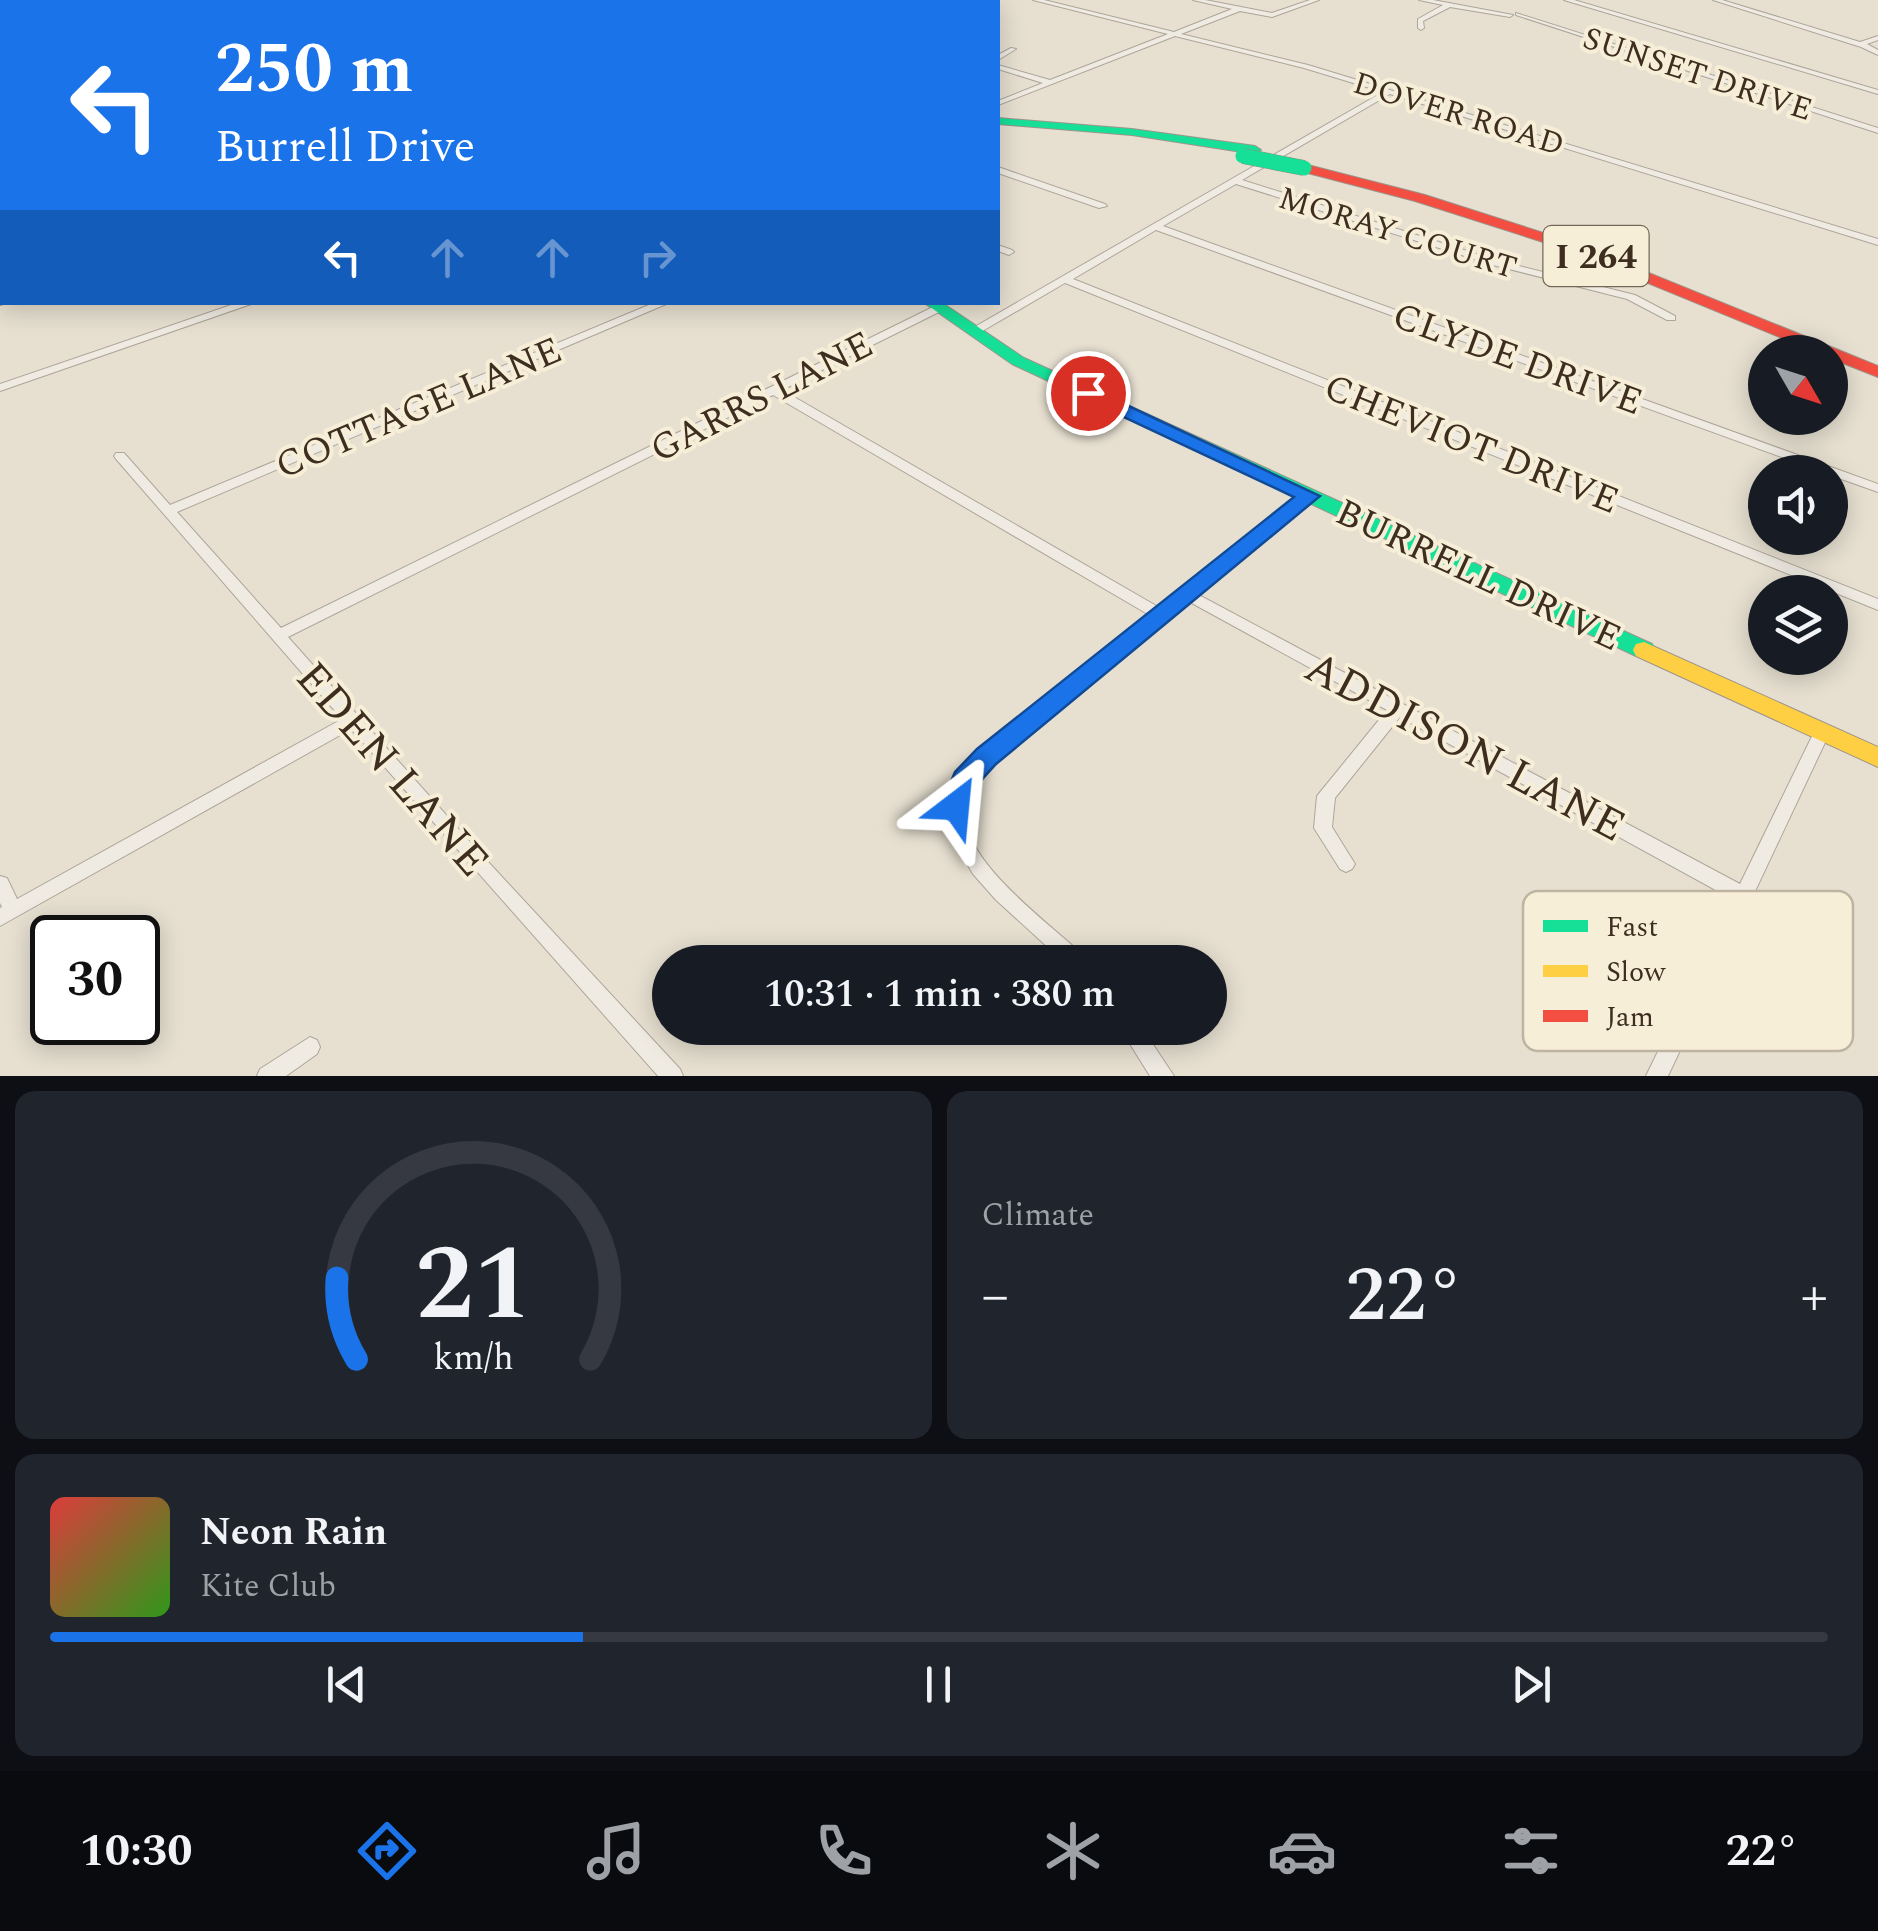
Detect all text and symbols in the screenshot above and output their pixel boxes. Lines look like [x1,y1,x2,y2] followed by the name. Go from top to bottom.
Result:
[1576,14,1819,135] street label: SUNSET DRIVE
[215,17,413,123] text: 250 m
[50,40,180,170] icon: left
[1347,59,1570,170] street label: DOVER ROAD
[215,113,475,182] text: Burrell Drive
[1272,174,1523,293] street label: MORAY COURT
[1544,226,1648,286] road number: I 264
[315,230,370,285] icon: left
[420,230,475,285] icon: ahead
[525,230,580,285] icon: ahead
[630,230,685,285] icon: right
[1384,288,1650,432] street label: CLYDE DRIVE
[640,317,883,479] street label: GARRS LANE
[267,322,571,495] street label: COTTAGE LANE
[1748,335,1848,435] north arrow
[1748,335,1848,675] map controls
[1046,351,1131,436] pin
[1315,359,1628,531] street label: CHEVIOT DRIVE
[1061,366,1116,421] icon: arrive
[1748,455,1848,555] button: sound
[1326,484,1631,667] street label: BURRELL DRIVE
[1748,575,1848,675] button: layers
[1292,634,1638,861] street label: ADDISON LANE
[279,646,506,893] street label: EDEN LANE
[904,754,1008,858] position arrow
[1523,891,1853,1051] legend
[1606,906,1658,949] text: Fast
[30,915,160,1045] speed limit sign: 30
[1606,951,1666,994] text: Slow
[764,966,1115,1024] text: 10:31 · 1 min · 380 m
[1606,996,1654,1039] text: Jam
[982,1191,1094,1240] text: Climate
[415,1207,532,1365] text: 21
[1346,1240,1464,1354] text: 22°
[982,1255,1009,1338] text: −
[1800,1255,1828,1338] text: +
[433,1331,513,1386] text: km/h
[200,1504,387,1562] text: Neon Rain
[200,1562,336,1611] text: Kite Club
[319,1657,374,1712] icon: previous
[911,1657,966,1712] icon: pause
[1504,1657,1559,1712] icon: next
[352,1816,422,1886] icon: directions
[581,1816,651,1886] icon: music
[809,1816,879,1886] icon: phone
[1038,1816,1108,1886] icon: climate
[1267,1816,1337,1886] icon: car
[1496,1816,1566,1886] icon: filters
[79,1817,193,1886] text: 10:30
[1725,1817,1798,1886] text: 22°

